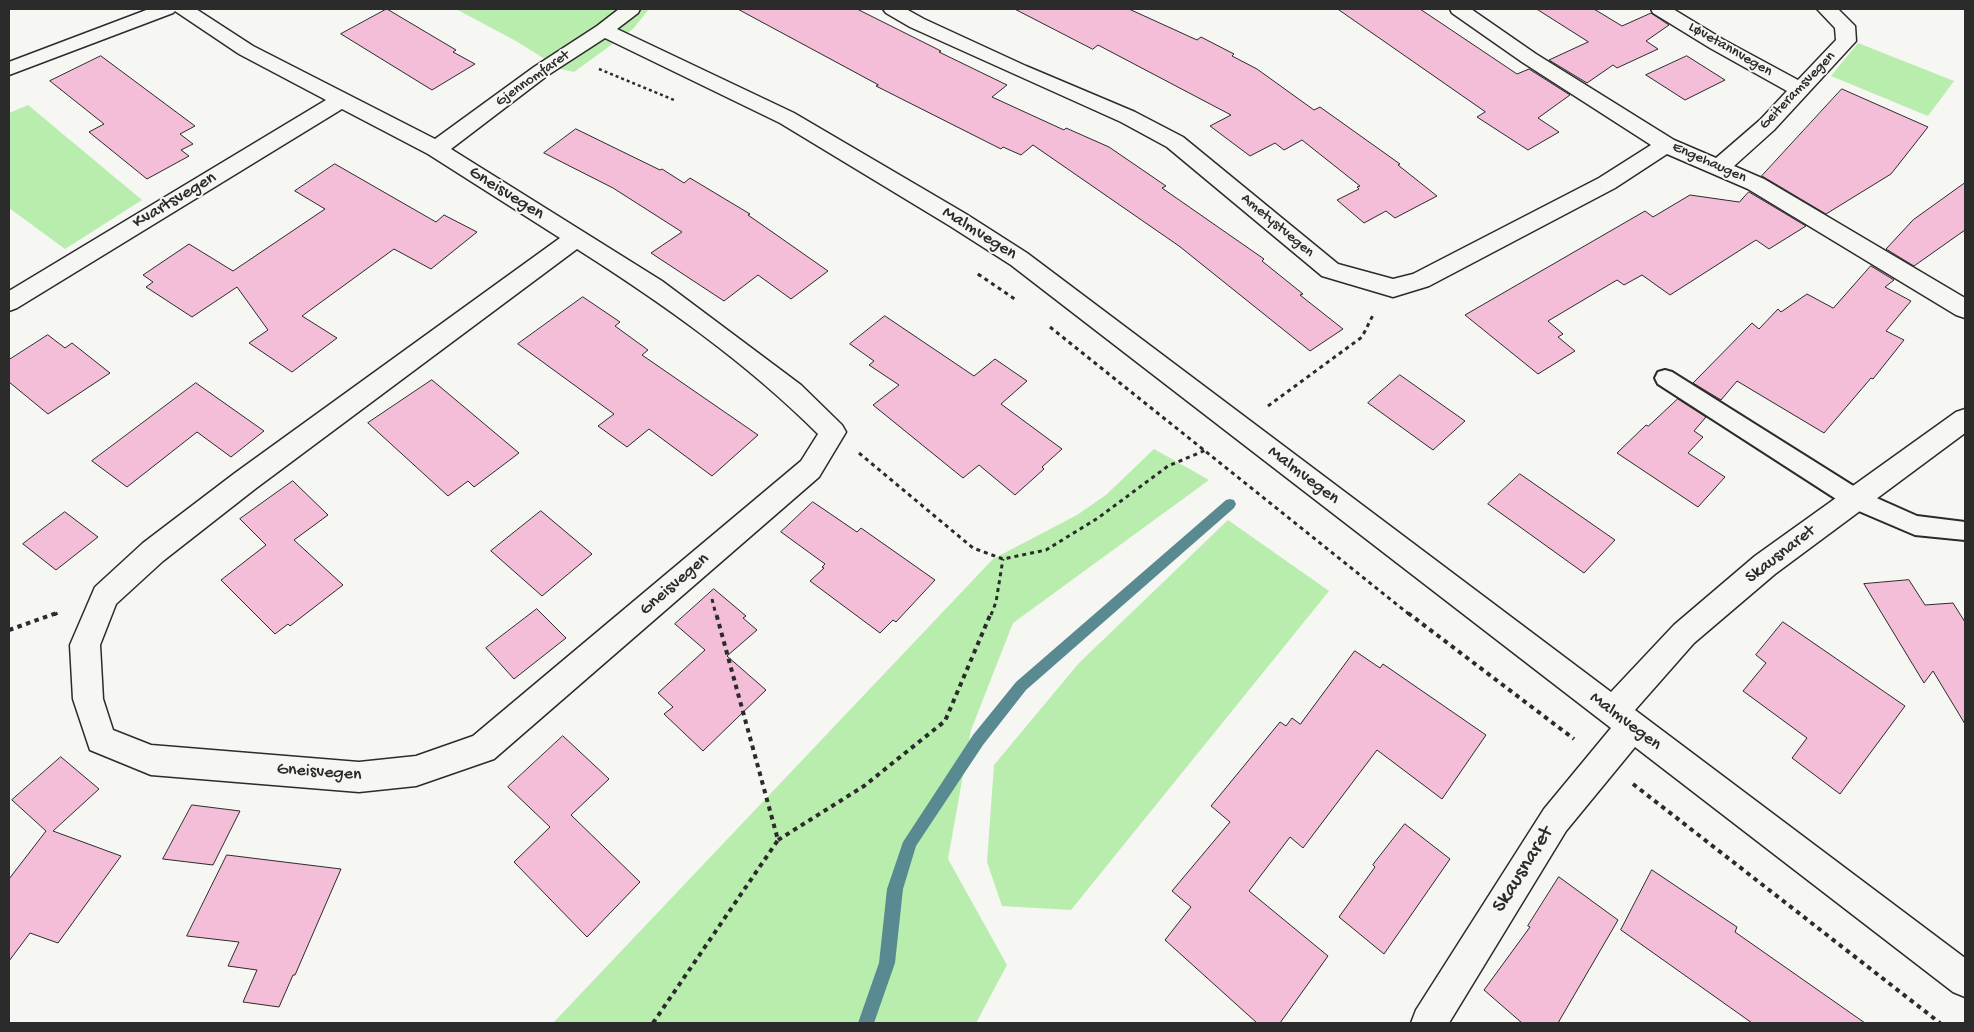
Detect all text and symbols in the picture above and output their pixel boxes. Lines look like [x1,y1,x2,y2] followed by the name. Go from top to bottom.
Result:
[1685,19,1775,81] street label: Løvetannvegen
[492,47,574,111] street label: Gjennomfaret
[1756,48,1840,134] street label: Geiteramsvegen
[1669,139,1749,187] street label: Engehaugen
[464,162,548,226] street label: Gneisvegen
[129,168,221,234] street label: Kvartsvegen
[1237,190,1317,262] street label: Ametystvegen
[937,202,1021,266] street label: Malmvegen
[1263,442,1343,510] street label: Malmvegen
[1742,521,1820,589] street label: Skausnaret
[636,549,714,621] street label: Gneisvegen
[1585,688,1665,756] street label: Malmvegen
[276,759,362,787] street label: Gneisvegen
[1488,822,1560,918] street label: Skausnaret

